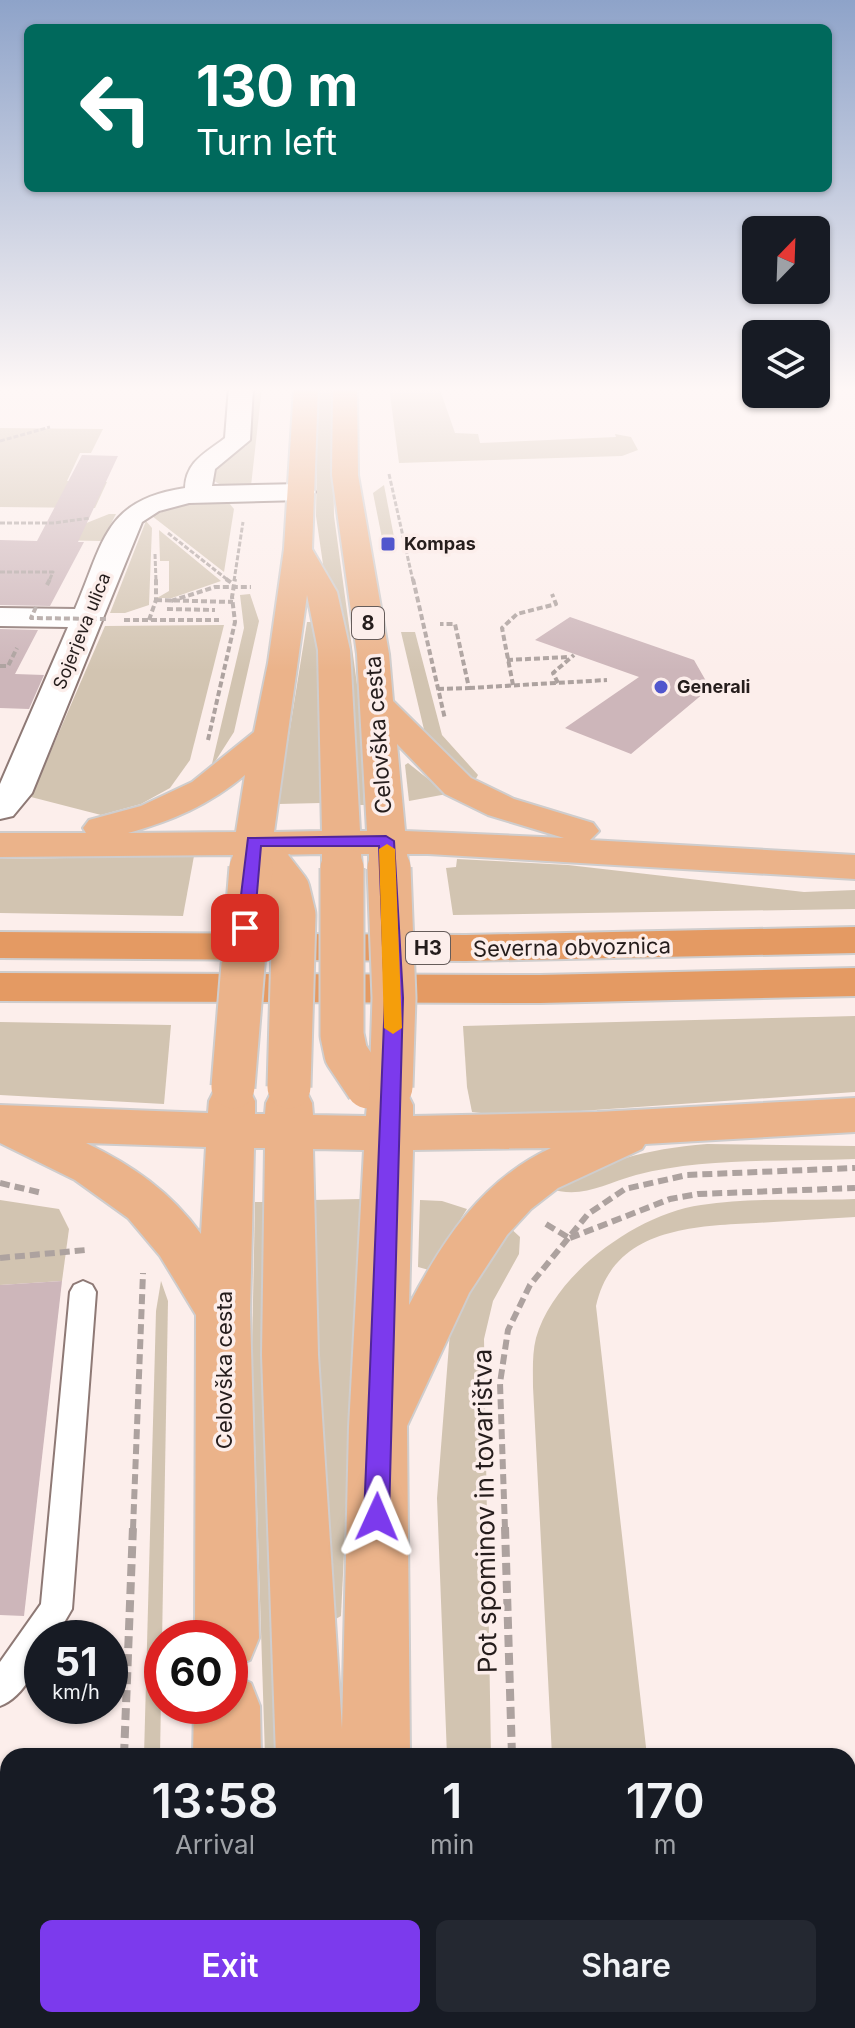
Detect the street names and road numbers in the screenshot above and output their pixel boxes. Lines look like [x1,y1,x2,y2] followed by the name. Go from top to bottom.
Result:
[49,569,114,692] street label: Sojerjeva ulica
[352,607,384,639] road number: 8
[360,655,396,815] street label: Celovška cesta
[406,932,450,964] road number: H3
[473,932,671,962] street label: Severna obvoznica
[211,1291,237,1449] street label: Celovška cesta
[466,1349,503,1673] street label: Pot spominov in tovarištva

